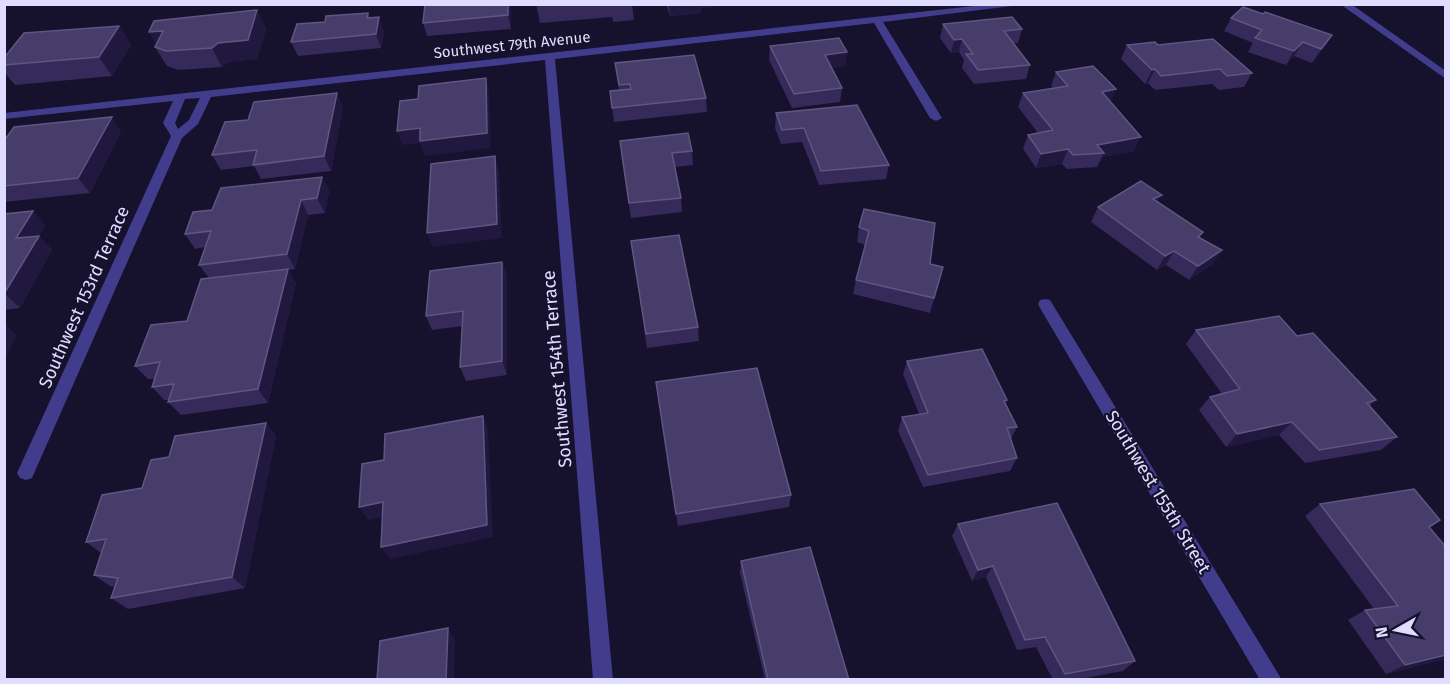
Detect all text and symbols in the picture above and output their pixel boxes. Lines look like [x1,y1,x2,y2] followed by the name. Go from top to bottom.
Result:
[433,28,591,62] street label: Southwest 79th Avenue
[34,202,134,392] street label: Southwest 153rd Terrace
[537,270,577,468] street label: Southwest 154th Terrace
[1101,406,1216,578] street label: Southwest 155th Street
[1366,600,1426,660] north arrow
[1371,626,1392,639] text: N

